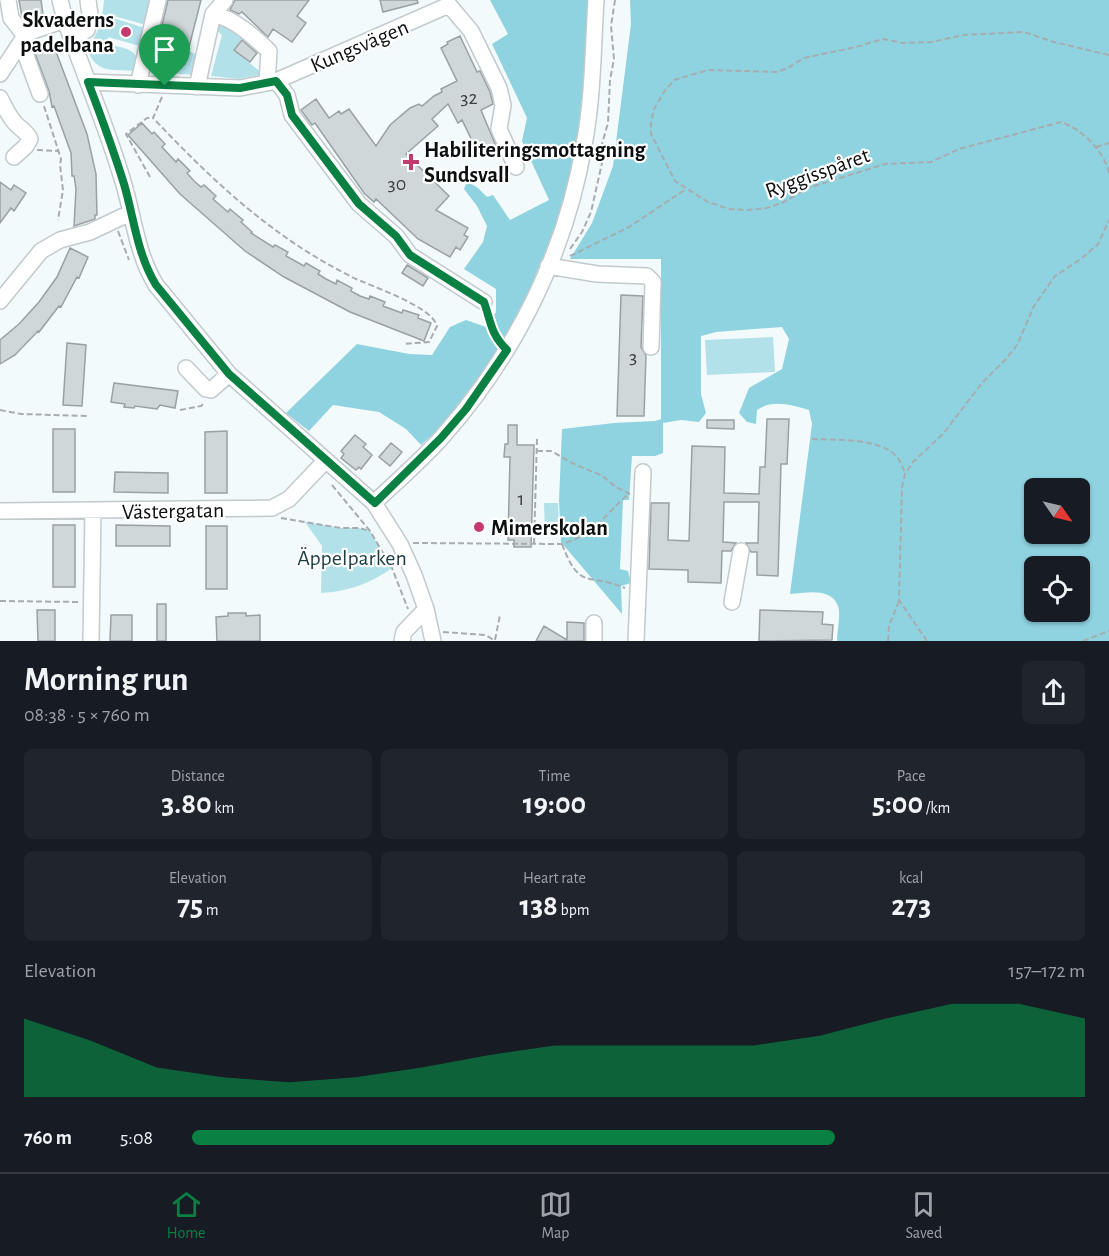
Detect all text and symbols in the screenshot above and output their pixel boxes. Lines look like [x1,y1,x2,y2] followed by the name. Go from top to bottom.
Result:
[20,9,114,56] place label: Skvaderns padelbana
[307,15,412,76] street label: Kungsvägen
[139,24,190,86] pin
[119,25,133,39] marker: Skvaderns padelbana
[148,33,181,66] icon: arrive
[460,88,478,108] house number: 32
[424,139,647,186] place label: Habiliteringsmottagning Sundsvall
[762,144,872,202] street label: Ryggisspåret
[402,153,420,171] marker: Habiliteringsmottagning Sundsvall
[388,174,406,194] house number: 30
[629,347,637,367] house number: 3
[1024,478,1090,544] north arrow
[1024,478,1090,622] map controls
[518,489,524,509] house number: 1
[122,499,224,523] street label: Västergatan
[491,517,608,539] place label: Mimerskolan
[472,520,486,534] marker: Mimerskolan
[297,547,407,569] park label: Äppelparken
[1024,556,1090,622] button: locate
[1022,661,1085,724] button: share
[24,664,188,697] text: Morning run
[24,705,150,725] text: 08:38 · 5 × 760 m
[171,768,225,784] text: Distance
[539,768,570,784] text: Time
[897,768,926,784] text: Pace
[161,789,212,819] text: 3.80
[523,789,586,819] text: 19:00
[872,789,923,819] text: 5:00
[212,800,234,816] text: km
[923,800,950,816] text: /km
[169,870,227,886] text: Elevation
[523,870,586,886] text: Heart rate
[899,870,923,886] text: kcal
[177,891,203,921] text: 75
[519,891,558,921] text: 138
[891,891,931,921] text: 273
[203,902,219,918] text: m
[558,902,590,918] text: bpm
[24,961,96,981] text: Elevation
[1008,961,1085,981] text: 157–172 m
[24,1128,72,1148] text: 760 m
[120,1128,153,1148] text: 5:08
[167,1188,205,1243] tab: Home
[539,1188,572,1243] tab: Map
[906,1188,942,1243] tab: Saved

